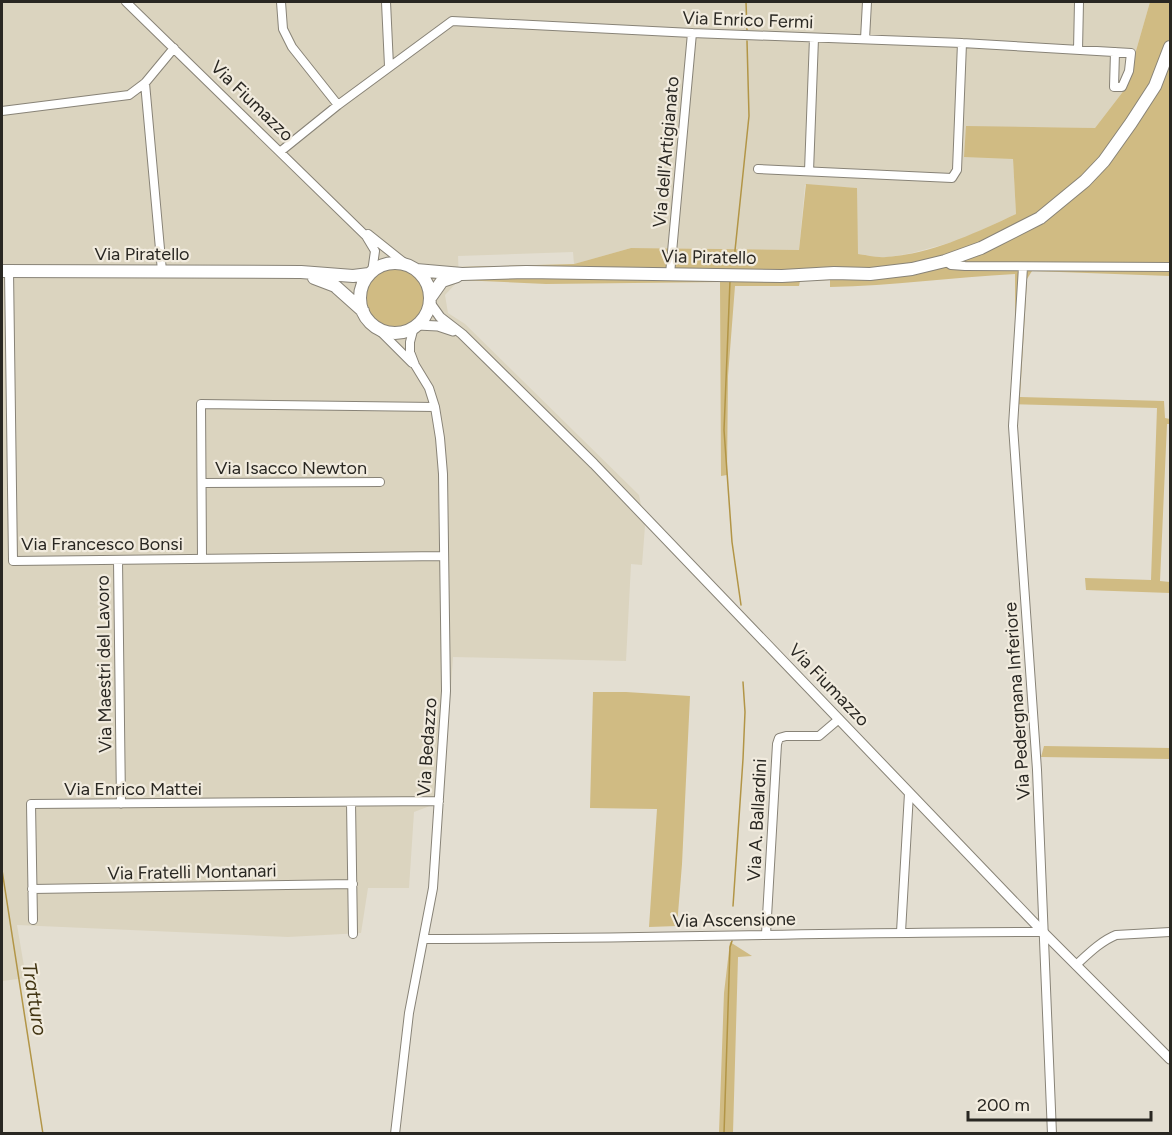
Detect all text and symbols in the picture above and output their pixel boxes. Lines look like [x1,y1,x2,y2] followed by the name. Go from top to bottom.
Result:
[682,7,814,33] street label: Via Enrico Fermi
[206,56,298,146] street label: Via Fiumazzo
[648,75,684,229] street label: Via dell'Artigianato
[94,243,190,265] street label: Via Piratello
[661,245,757,269] street label: Via Piratello
[215,457,367,479] street label: Via Isacco Newton
[21,533,183,555] street label: Via Francesco Bonsi
[91,575,117,753] street label: Via Maestri del Lavoro
[999,601,1035,801] street label: Via Pedergnana Inferiore
[784,639,874,731] street label: Via Fiumazzo
[413,697,441,797] street label: Via Bedazzo
[743,758,771,882] street label: Via A. Ballardini
[64,778,202,800] street label: Via Enrico Mattei
[107,860,277,884] street label: Via Fratelli Montanari
[672,908,796,932] street label: Via Ascensione
[17,961,53,1038] water label: Tratturo
[968,1084,1151,1122] scale bar
[977,1094,1030,1116] text: 200 m

